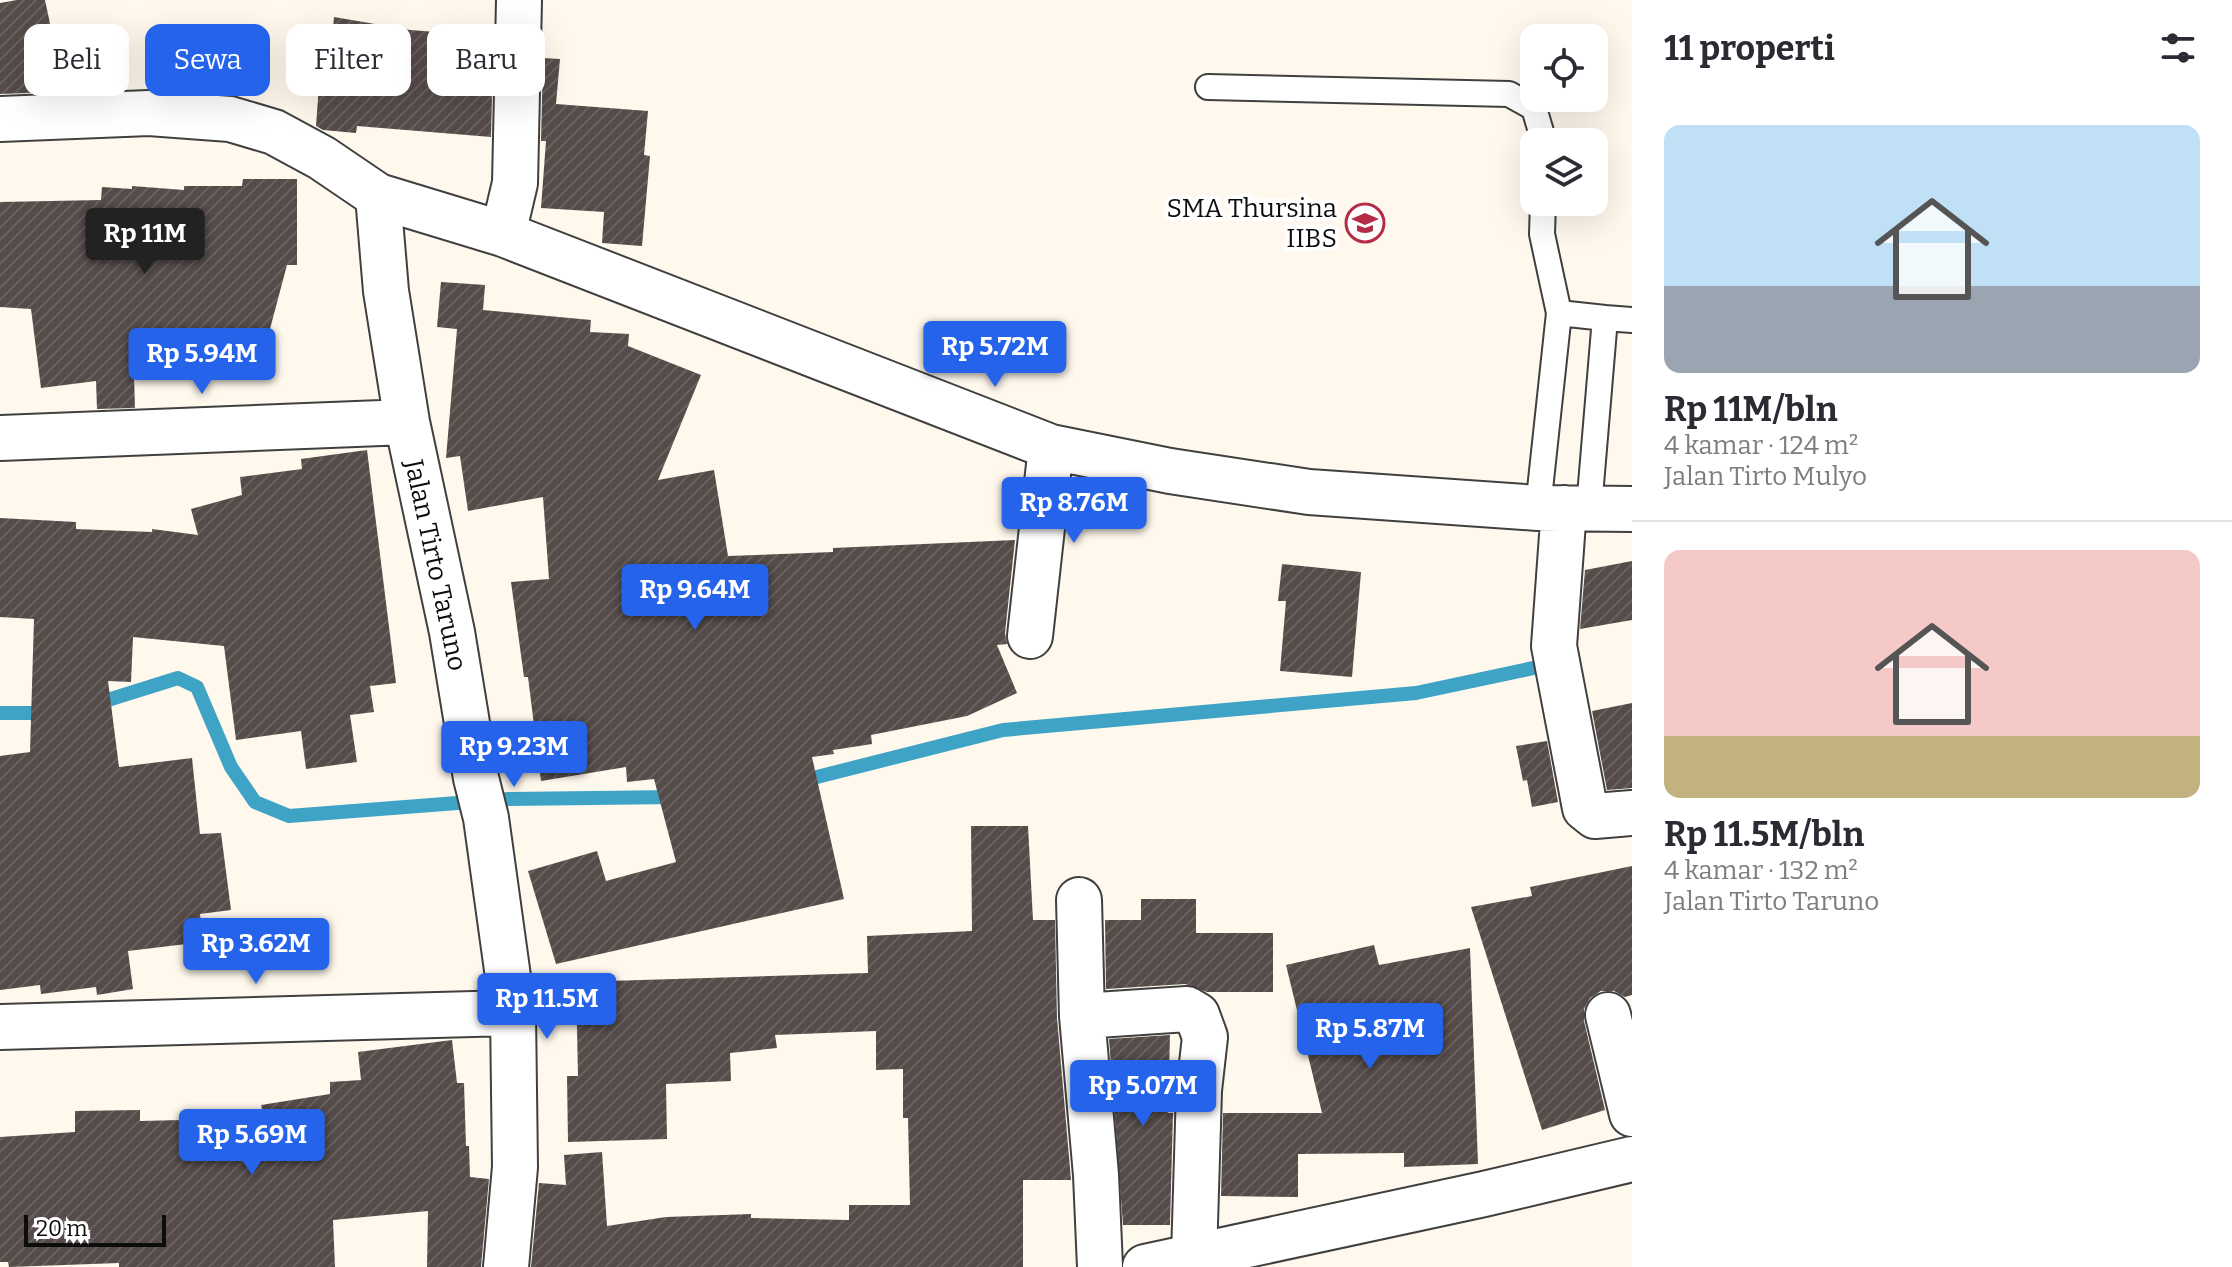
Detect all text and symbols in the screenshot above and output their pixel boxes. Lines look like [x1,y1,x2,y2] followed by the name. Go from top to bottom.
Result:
[24,24,129,96] chip: Beli
[145,24,270,96] chip: Sewa
[286,24,411,96] chip: Filter
[427,24,545,96] chip: Baru
[1520,24,1608,216] map controls
[1520,24,1608,112] button: locate
[2156,26,2200,70] icon: filters
[1664,28,1835,69] text: 11 properti
[1520,128,1608,216] button: layers
[1860,177,2004,321] icon: home
[1167,193,1337,254] place label: SMA Thursina IIBS
[1344,202,1386,244] school or university icon: SMA Thursina IIBS
[80,208,210,276] pin: Rp 11M
[104,218,186,249] text: Rp 11M
[912,321,1078,389] pin: Rp 5.72M
[119,328,285,396] pin: Rp 5.94M
[941,331,1049,362] text: Rp 5.72M
[147,338,257,369] text: Rp 5.94M
[1664,389,1838,430] text: Rp 11M/bln
[1664,430,1858,461] text: 4 kamar · 124 m²
[398,456,473,674] street label: Jalan Tirto Taruno
[1664,461,1867,492] text: Jalan Tirto Mulyo
[991,477,1157,545] pin: Rp 8.76M
[1020,487,1128,518] text: Rp 8.76M
[612,564,778,632] pin: Rp 9.64M
[639,574,751,605] text: Rp 9.64M
[1860,602,2004,746] icon: home
[431,721,597,789] pin: Rp 9.23M
[459,731,569,762] text: Rp 9.23M
[1664,814,1864,855] text: Rp 11.5M/bln
[1664,855,1858,886] text: 4 kamar · 132 m²
[1664,886,1879,917] text: Jalan Tirto Taruno
[173,918,339,986] pin: Rp 3.62M
[201,928,311,959] text: Rp 3.62M
[464,973,630,1041] pin: Rp 11.5M
[495,983,599,1014] text: Rp 11.5M
[1287,1003,1453,1071] pin: Rp 5.87M
[1315,1013,1425,1044] text: Rp 5.87M
[1060,1060,1226,1128] pin: Rp 5.07M
[1088,1070,1198,1101] text: Rp 5.07M
[169,1109,335,1177] pin: Rp 5.69M
[197,1119,307,1150] text: Rp 5.69M
[24,1211,166,1247] scale bar
[36,1215,87,1242] text: 20 m

